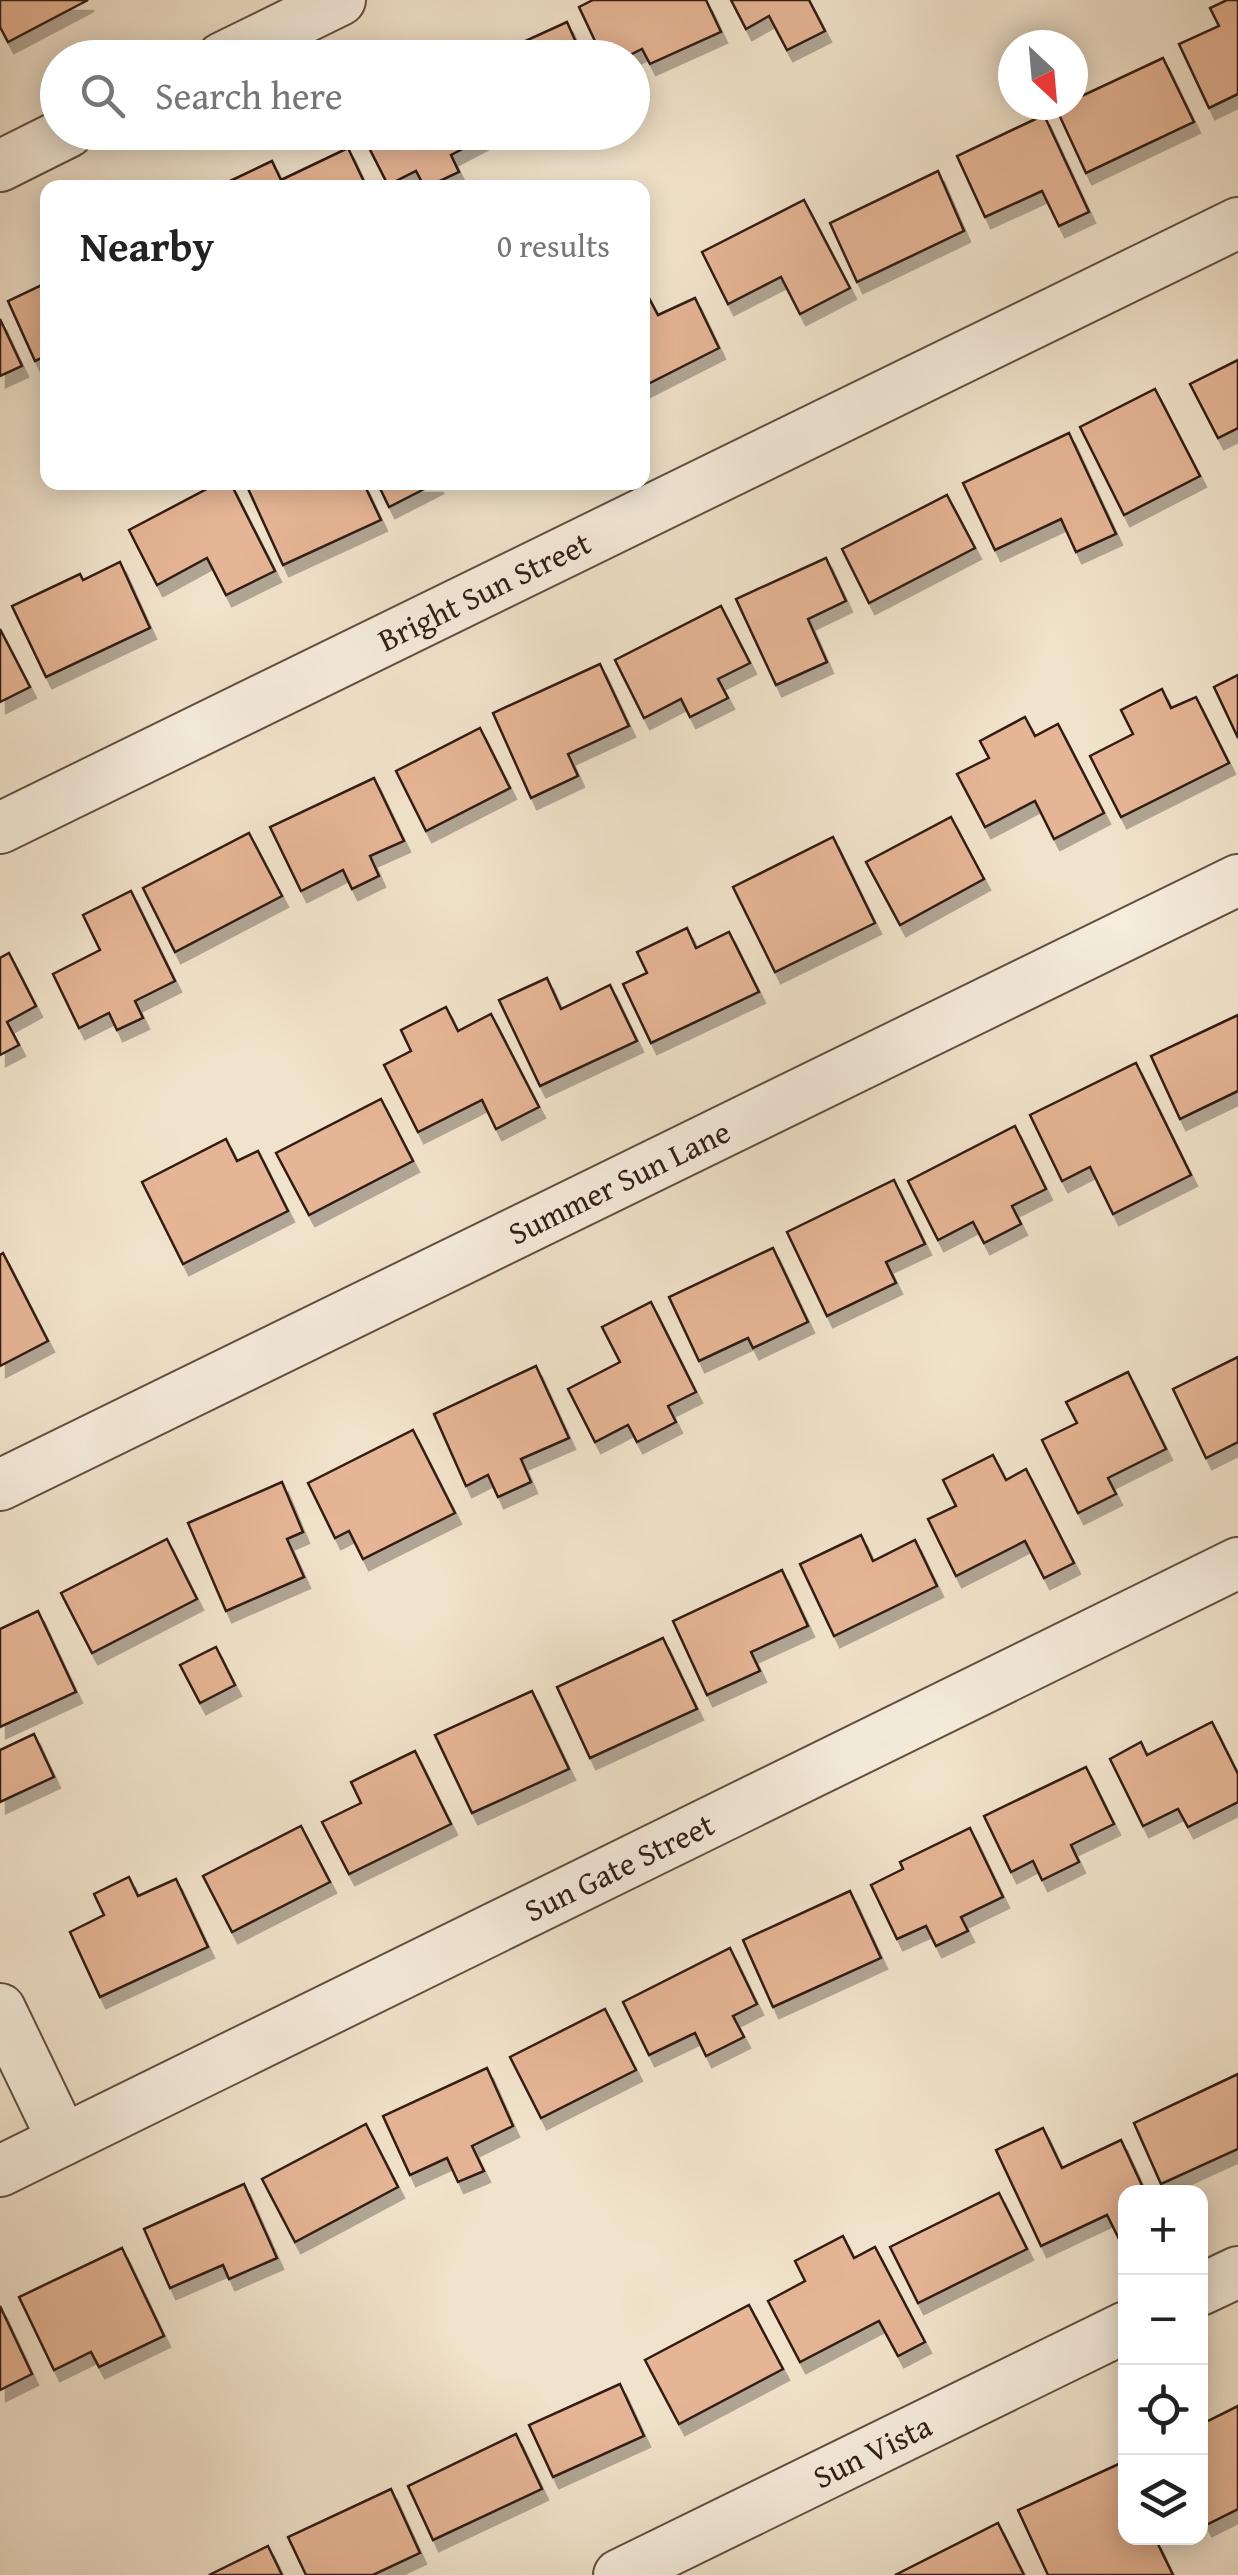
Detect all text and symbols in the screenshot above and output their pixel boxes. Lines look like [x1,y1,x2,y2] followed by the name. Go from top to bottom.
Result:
[998,30,1088,120] north arrow
[40,40,650,150] search box
[155,67,343,123] text: Search here
[75,68,130,123] icon: search
[80,215,214,276] text: Nearby
[497,222,610,269] text: 0 results
[370,519,598,663] street label: Bright Sun Street
[500,1108,738,1256] street label: Summer Sun Lane
[516,1801,722,1933] street label: Sun Gate Street
[1118,2185,1208,2545] map controls
[1118,2185,1208,2275] button: +
[1118,2275,1208,2365] button: −
[1118,2365,1208,2455] button: locate
[805,2402,939,2500] street label: Sun Vista
[1118,2455,1208,2545] button: layers

